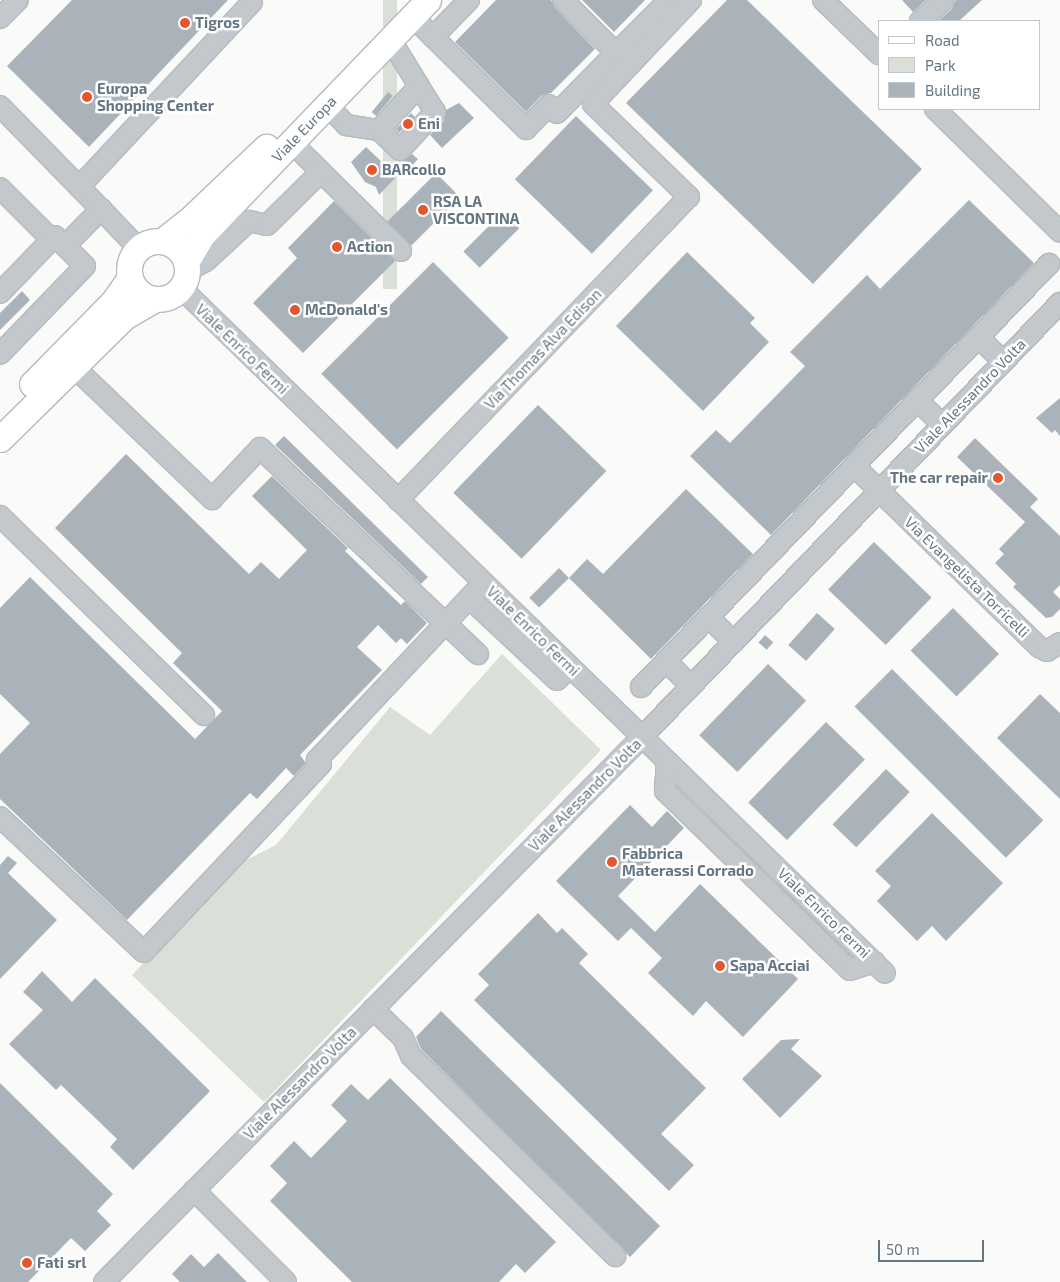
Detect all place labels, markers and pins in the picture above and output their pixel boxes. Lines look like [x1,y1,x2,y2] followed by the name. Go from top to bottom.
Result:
[195,14,240,32] place label: Tigros
[179,17,191,29] marker: Tigros
[97,79,214,114] place label: Europa Shopping Center
[81,91,93,103] marker: Europa Shopping Center
[418,115,440,133] place label: Eni
[402,118,414,130] marker: Eni
[382,161,446,179] place label: BARcollo
[366,164,378,176] marker: BARcollo
[433,192,520,227] place label: RSA LA VISCONTINA
[417,204,429,216] marker: RSA LA VISCONTINA
[347,238,393,256] place label: Action
[331,241,343,253] marker: Action
[305,301,388,319] place label: McDonald's
[289,304,301,316] marker: McDonald's
[890,469,988,487] place label: The car repair
[992,472,1004,484] marker: The car repair
[622,844,754,879] place label: Fabbrica Materassi Corrado
[606,856,618,868] marker: Fabbrica Materassi Corrado
[730,957,810,975] place label: Sapa Acciai
[714,960,726,972] marker: Sapa Acciai
[37,1254,86,1272] place label: Fati srl
[21,1257,33,1269] marker: Fati srl

